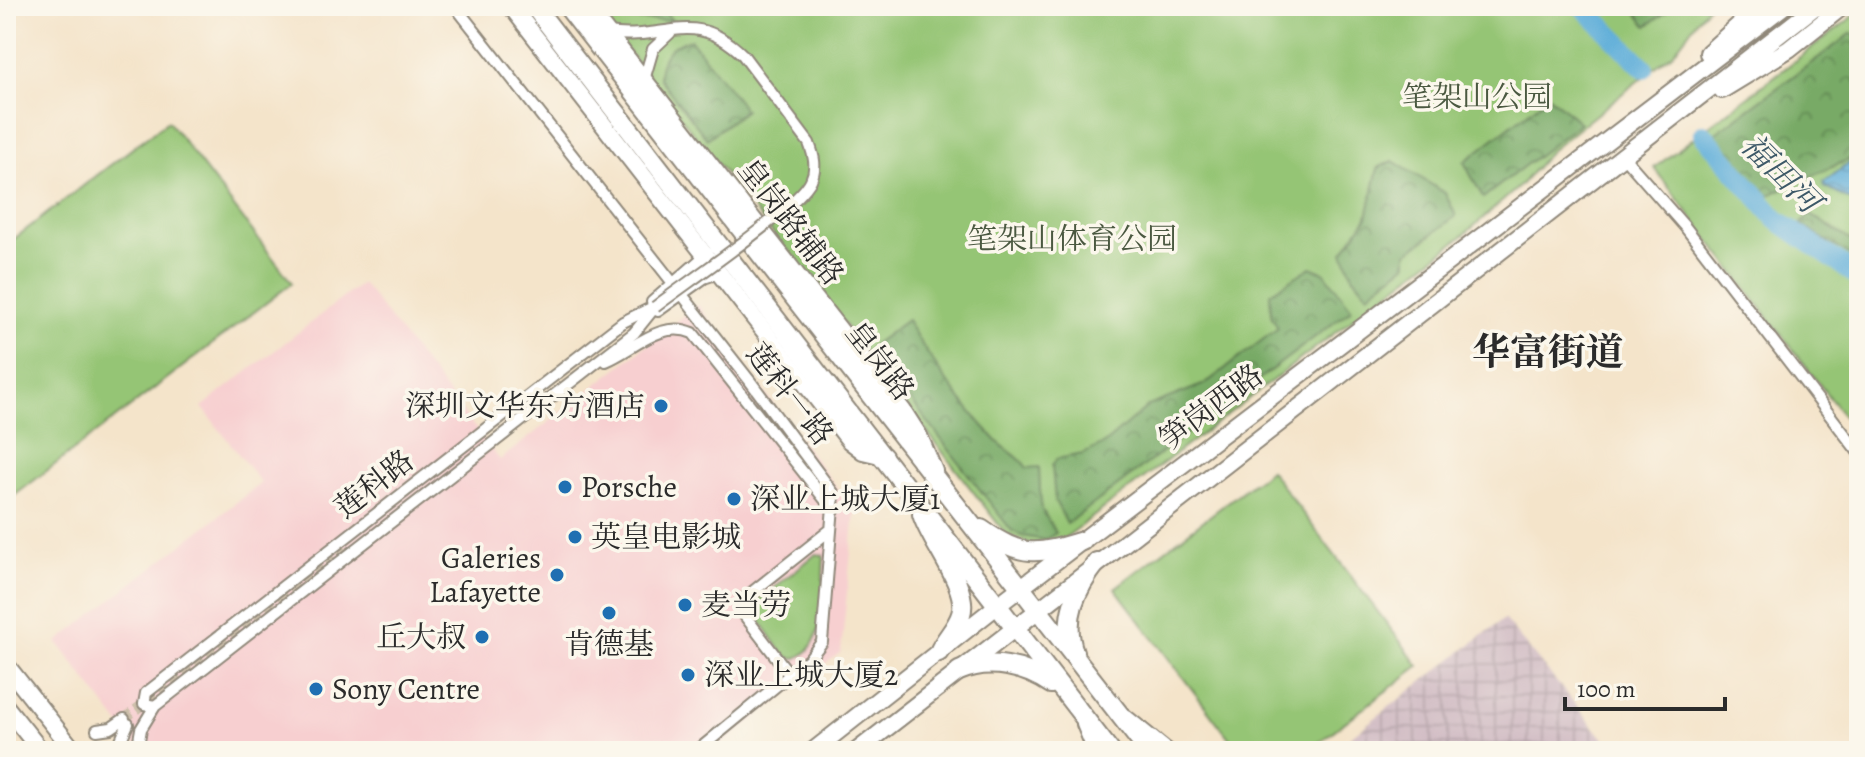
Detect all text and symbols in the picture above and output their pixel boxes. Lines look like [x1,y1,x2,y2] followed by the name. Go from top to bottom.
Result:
[1402,77,1552,117] park label: 笔架山公园
[1731,123,1834,226] water label: 福田河
[729,151,853,293] street label: 皇岗路辅路
[967,219,1177,259] park label: 笔架山体育公园
[837,313,923,409] street label: 皇岗路
[1472,326,1624,378] district label: 华富街道
[737,334,843,454] street label: 莲科一路
[1151,355,1271,459] street label: 笋岗西路
[405,386,645,426] place label: 深圳文华东方酒店
[652,397,670,415] marker: 深圳文华东方酒店
[326,441,422,527] street label: 莲科路
[581,467,677,507] place label: Porsche
[556,478,574,496] marker: Porsche
[750,479,940,519] place label: 深业上城大厦1
[725,490,743,508] marker: 深业上城大厦1
[591,517,741,557] place label: 英皇电影城
[566,528,584,546] marker: 英皇电影城
[429,538,541,612] place label: Galeries Lafayette
[548,566,566,584] marker: Galeries Lafayette
[701,585,791,625] place label: 麦当劳
[676,596,694,614] marker: 麦当劳
[600,604,618,622] marker: 肯德基
[376,617,466,657] place label: 丘大叔
[564,624,654,664] place label: 肯德基
[473,628,491,646] marker: 丘大叔
[704,655,898,695] place label: 深业上城大厦2
[1565,661,1725,711] scale bar
[679,666,697,684] marker: 深业上城大厦2
[332,669,480,709] place label: Sony Centre
[1577,673,1636,705] text: 100 m
[307,680,325,698] marker: Sony Centre

